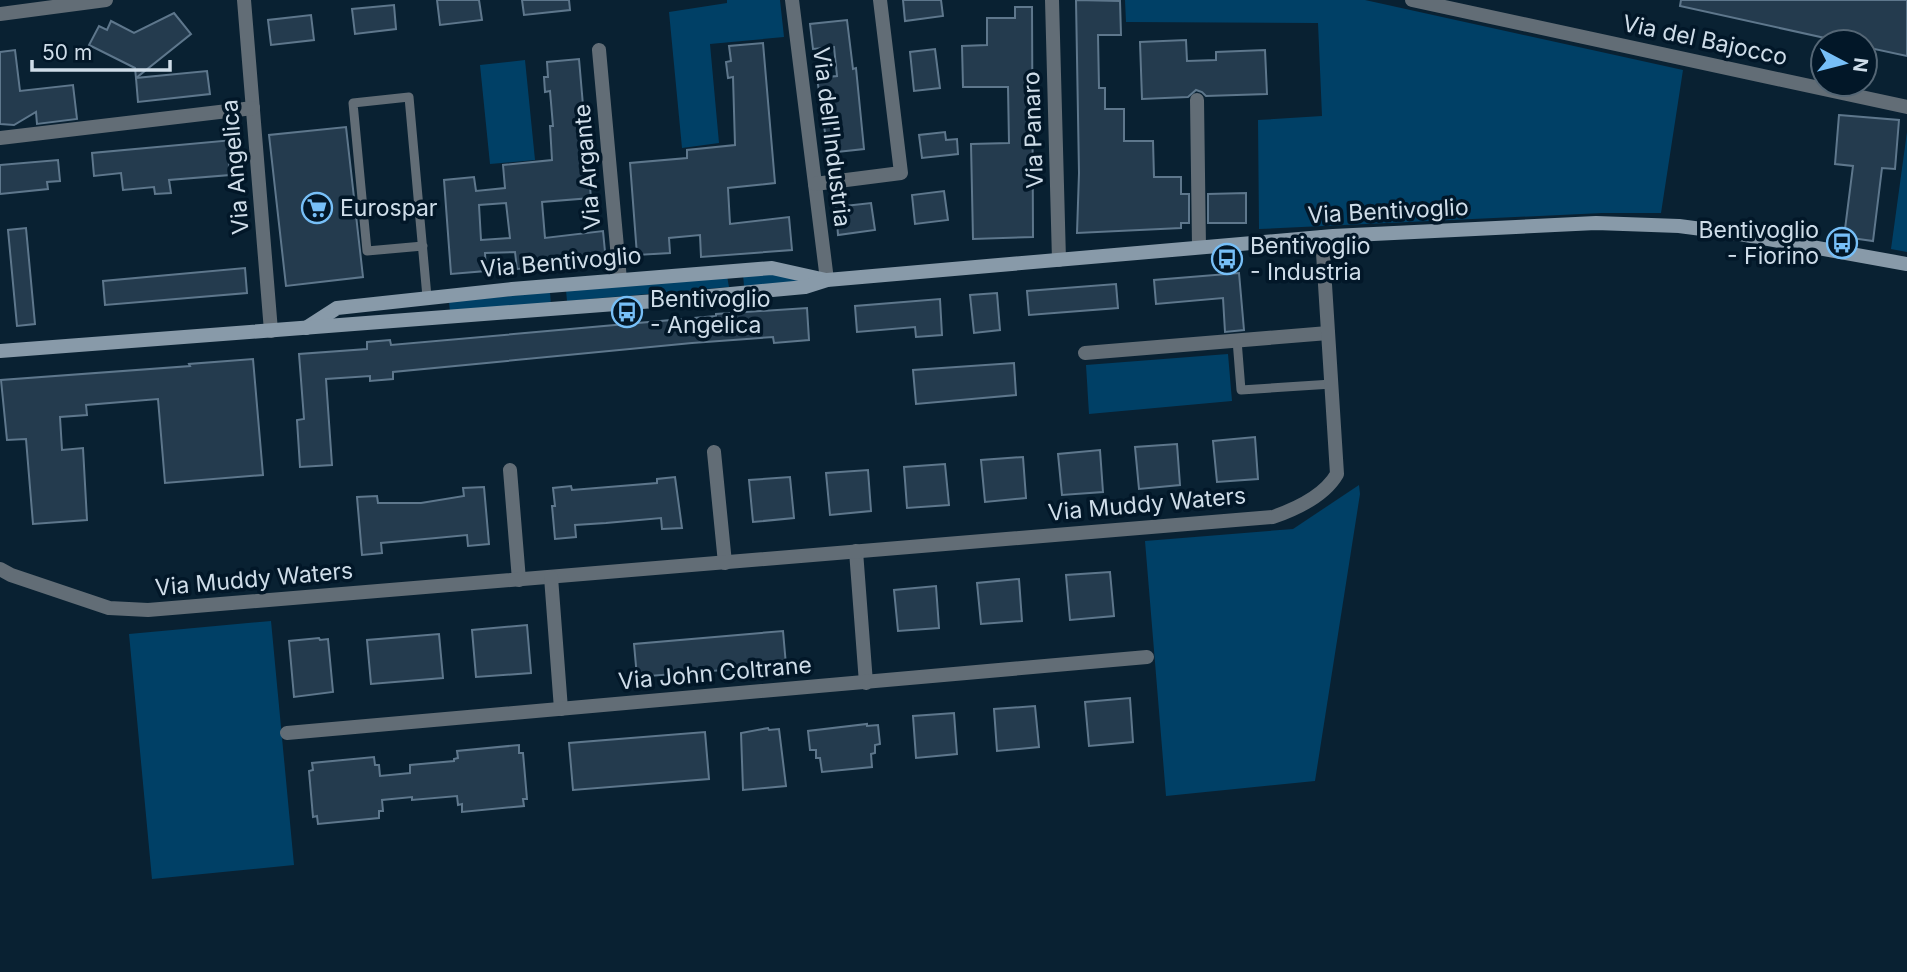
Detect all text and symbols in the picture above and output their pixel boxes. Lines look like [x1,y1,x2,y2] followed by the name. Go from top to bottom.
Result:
[1620,9,1790,71] street label: Via del Bajocco
[32,28,170,72] scale bar
[1809,28,1879,98] north arrow
[42,40,92,65] text: 50 m
[807,45,857,229] street label: Via dell'Industria
[1848,56,1873,74] text: N
[1017,71,1049,189] street label: Via Panaro
[215,98,255,236] street label: Via Angelica
[568,103,606,231] street label: Via Argante
[300,191,334,225] supermarket icon: Eurospar
[1307,193,1469,229] street label: Via Bentivoglio
[340,194,438,222] place label: Eurospar
[1699,216,1819,270] place label: Bentivoglio - Fiorino
[1825,226,1859,260] bus stop icon: Bentivoglio - Fiorino
[1250,232,1370,286] place label: Bentivoglio - Industria
[479,241,643,283] street label: Via Bentivoglio
[1210,242,1244,276] bus stop icon: Bentivoglio - Industria
[650,285,770,339] place label: Bentivoglio - Angelica
[610,295,644,329] bus stop icon: Bentivoglio - Angelica
[1047,481,1247,527] street label: Via Muddy Waters
[154,556,354,602] street label: Via Muddy Waters
[617,651,813,695] street label: Via John Coltrane

